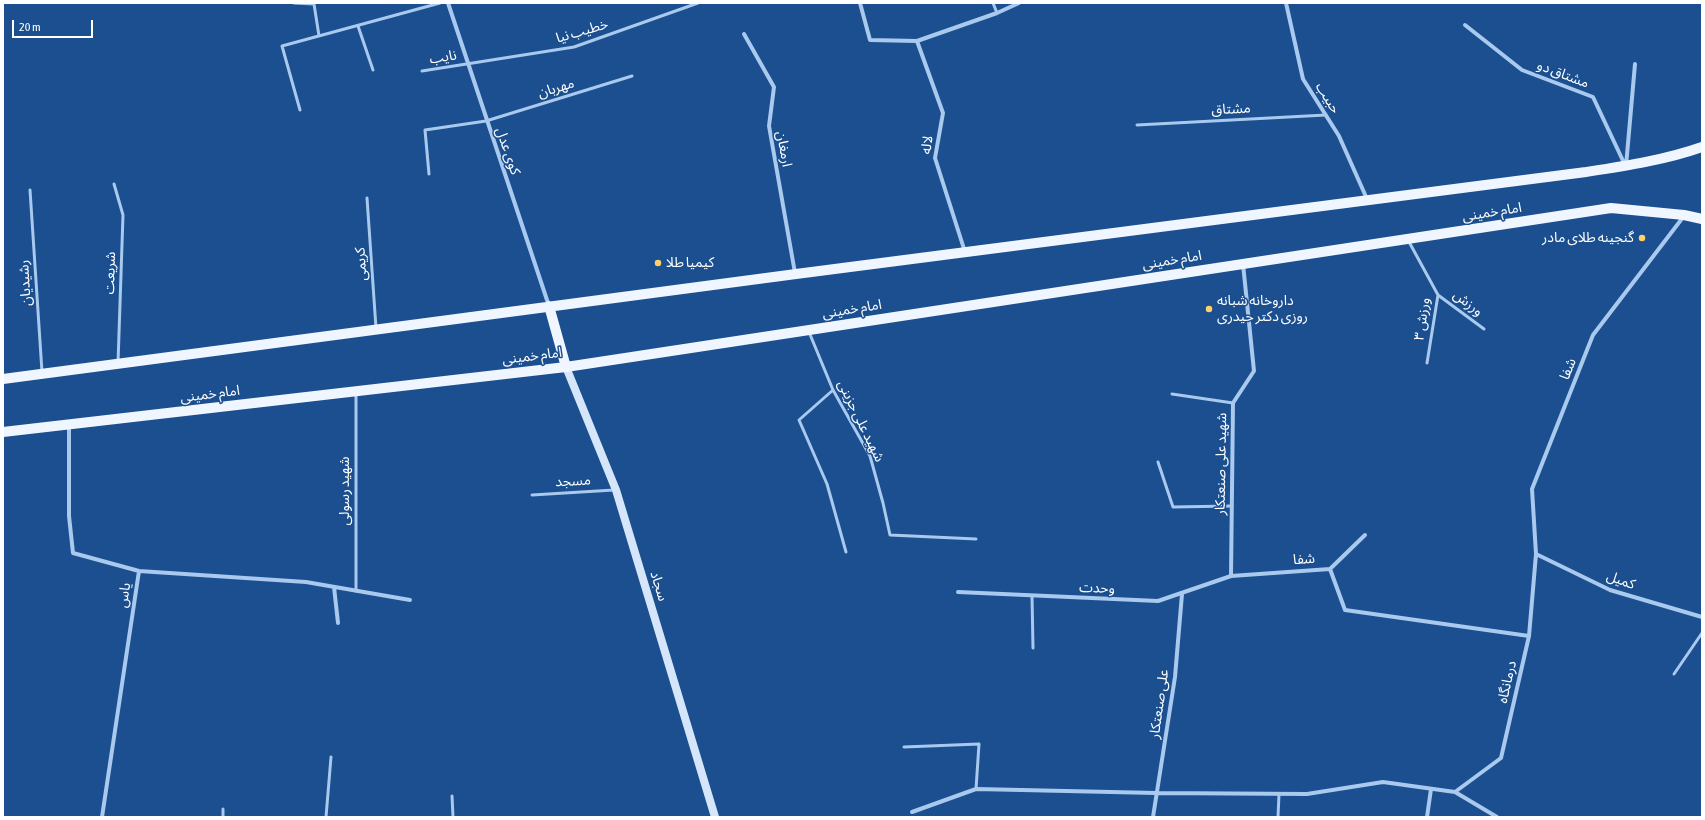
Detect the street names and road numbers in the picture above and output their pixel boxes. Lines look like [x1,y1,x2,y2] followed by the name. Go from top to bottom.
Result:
[554,16,610,46] street label: خطیب نیا
[428,47,458,67] street label: نایب
[1535,56,1591,92] street label: مشتاق دو
[536,75,576,101] street label: مهربان
[1312,79,1344,117] street label: حبیب
[1211,100,1251,118] street label: مشتاق
[492,125,524,177] street label: کوی عدل
[773,130,795,168] street label: ارمغان
[918,135,936,155] street label: لاله
[1461,199,1523,225] street label: امام خمینی
[351,247,371,281] street label: کریمی
[1141,247,1203,273] street label: امام خمینی
[101,251,119,295] street label: شریعت
[15,259,35,307] street label: رشیدیان
[1450,286,1486,320] street label: ورزش
[821,296,883,322] street label: امام خمینی
[1411,297,1433,341] street label: ورزش ۳
[501,344,563,368] street label: امام خمینی
[1556,356,1580,382] street label: شفا
[834,377,888,465] street label: شهید علی جزینی
[179,382,241,406] street label: امام خمینی
[1212,413,1230,515] street label: شهید علی صنعتکار
[337,457,353,525] street label: شهید رسولی
[555,472,591,490] street label: مسجد
[1292,550,1316,568] street label: شفا
[1604,567,1638,593] street label: کمیل
[646,569,672,603] street label: سجاد
[1079,579,1115,597] street label: وحدت
[114,581,134,609] street label: یاس
[1494,659,1520,705] street label: درمانگاه
[1146,668,1172,740] street label: علی صنعتکار

